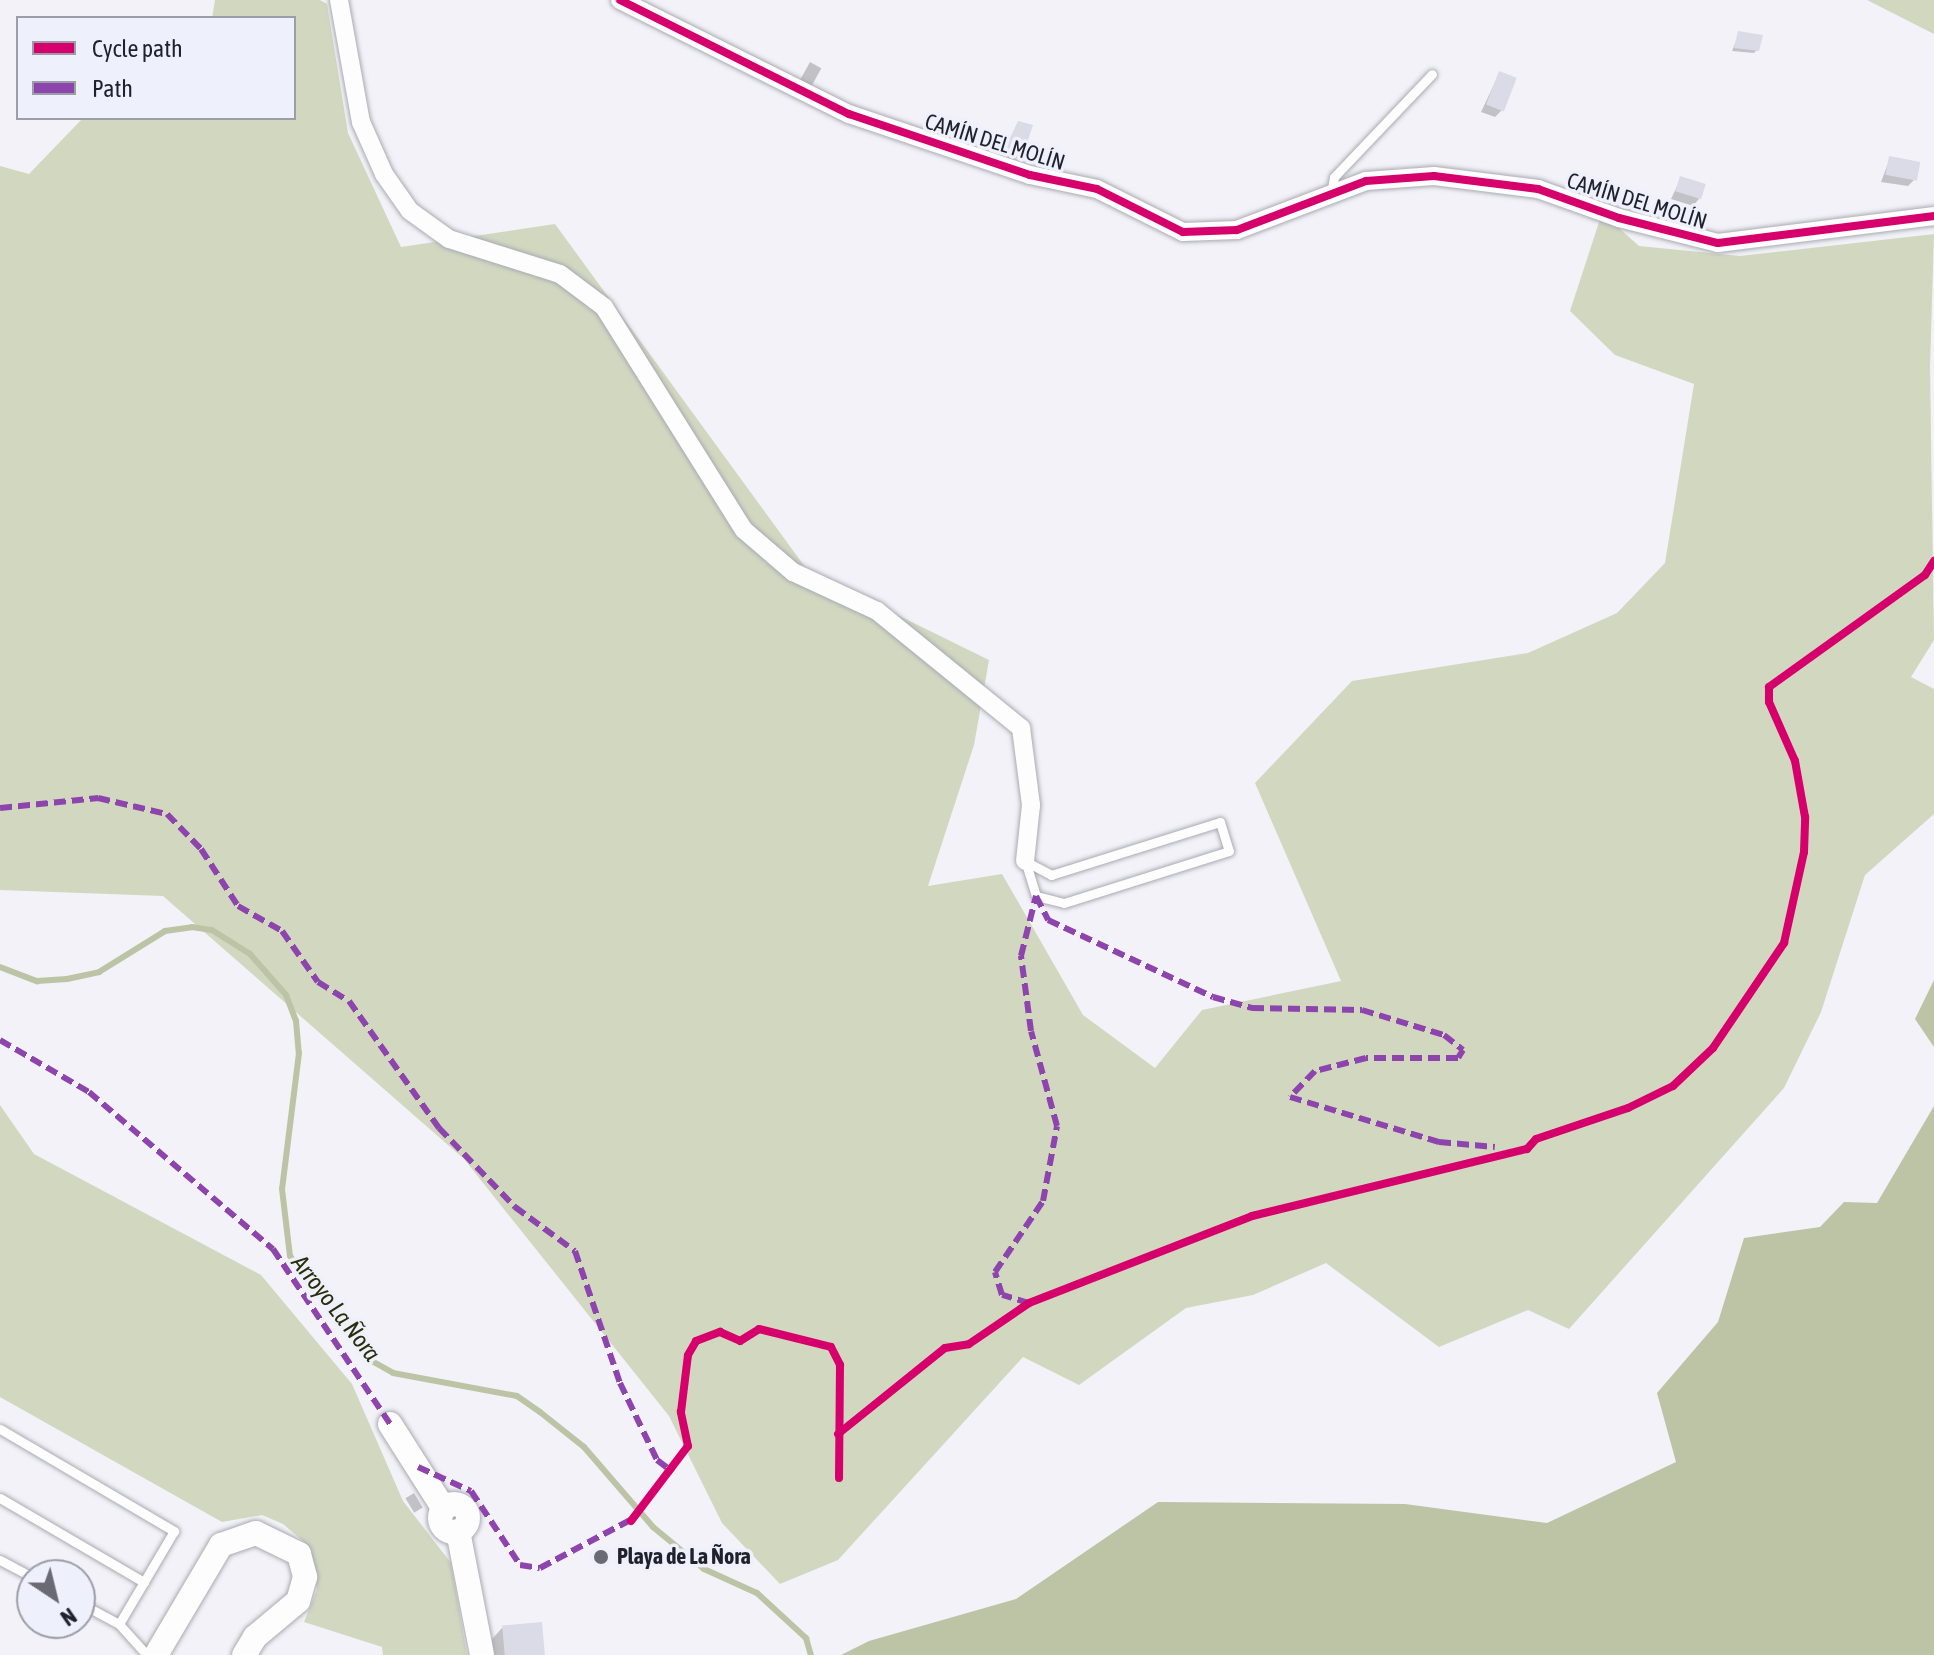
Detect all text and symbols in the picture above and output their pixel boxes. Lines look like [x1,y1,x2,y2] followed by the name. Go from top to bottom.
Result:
[16,16,296,120] legend
[92,35,183,62] text: Cycle path
[92,75,133,102] text: Path
[922,108,1068,176] street label: CAMÍN DEL MOLÍN
[1564,167,1710,235] street label: CAMÍN DEL MOLÍN
[286,1249,386,1367] water label: Arroyo La Ñora
[617,1544,751,1570] place label: Playa de La Ñora
[592,1548,610,1566] marker: Playa de La Ñora
[16,1559,96,1639] north arrow
[56,1603,81,1631] text: N

